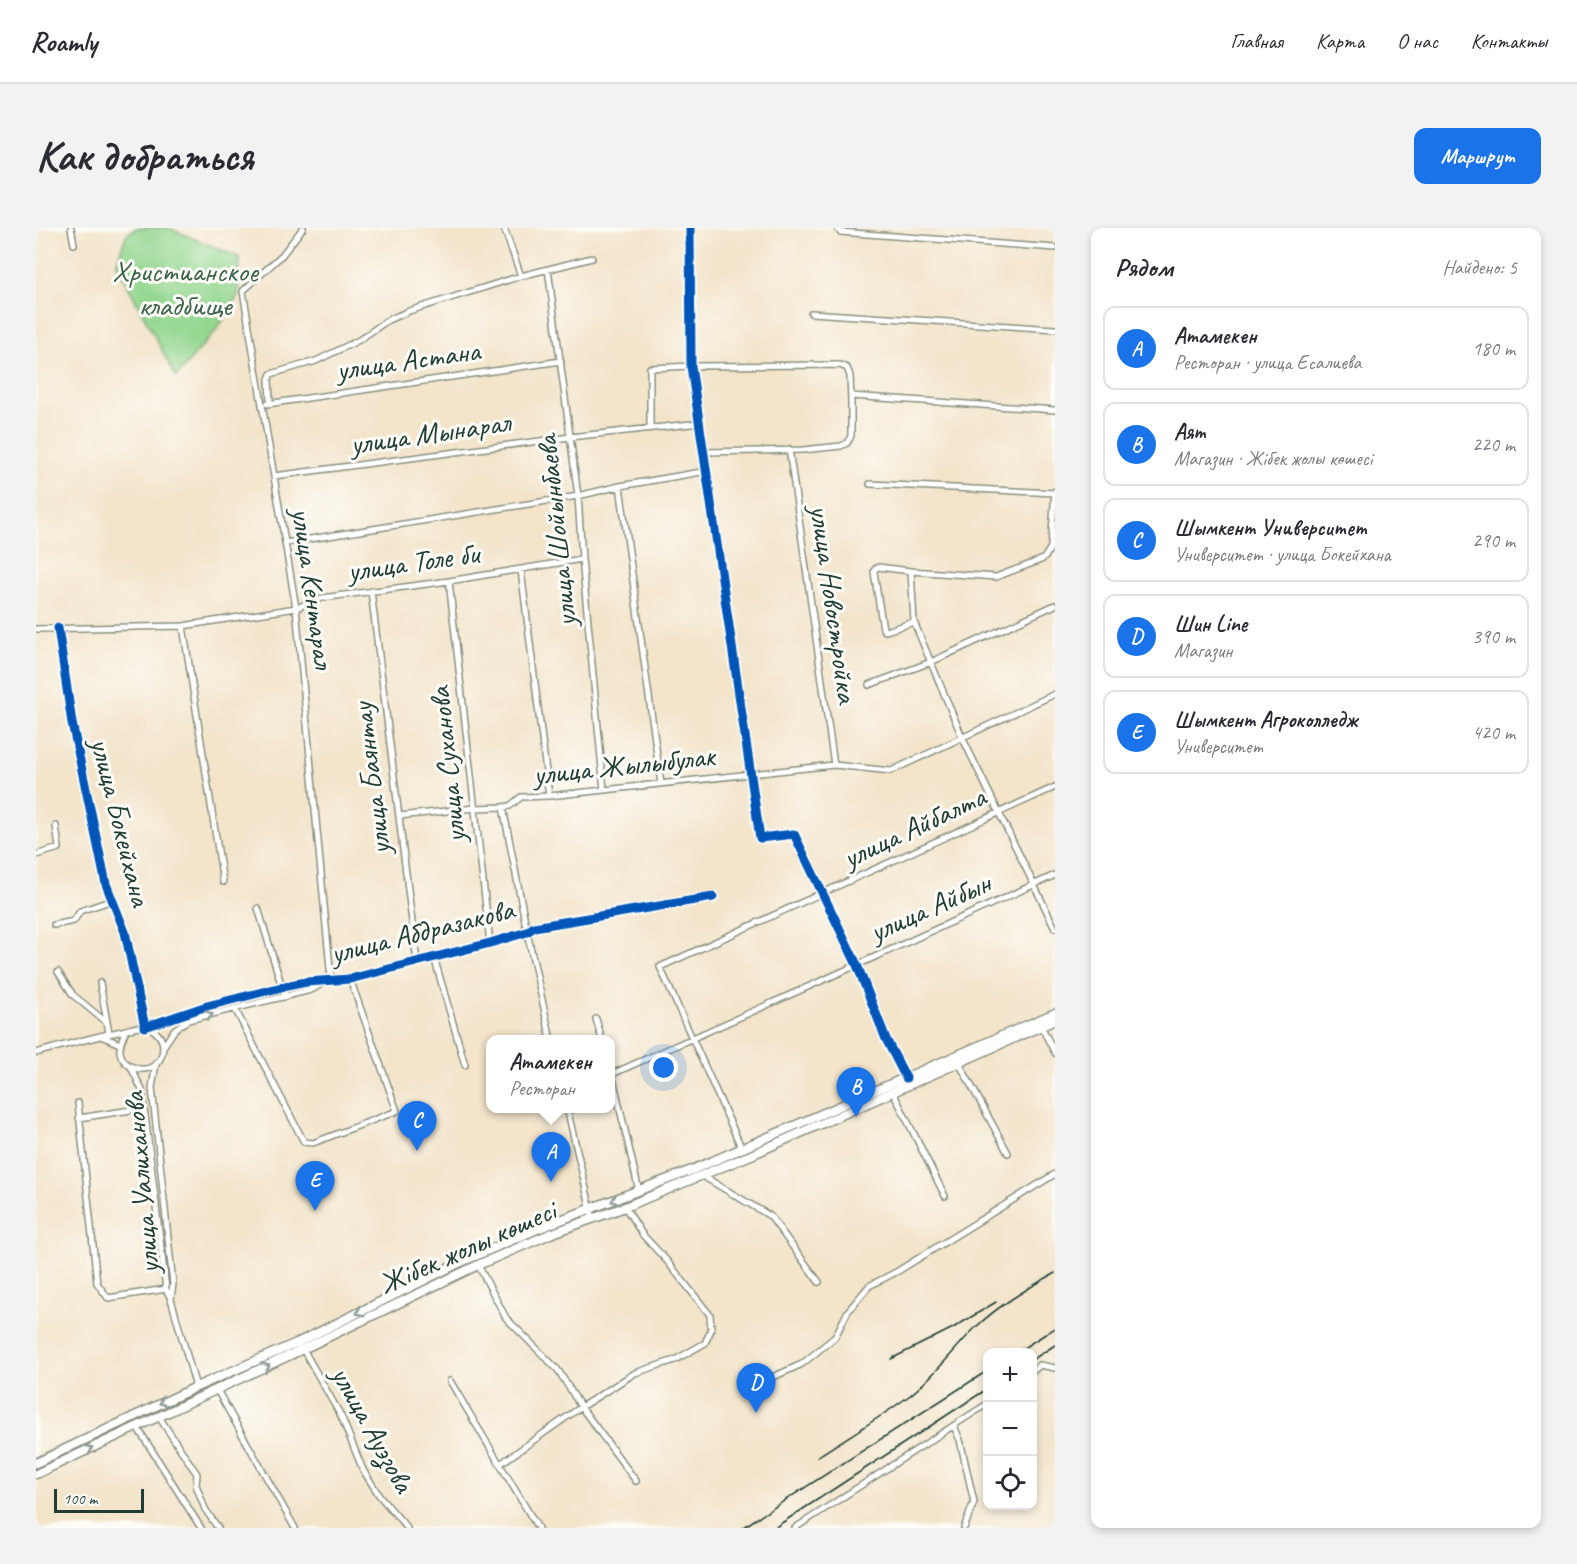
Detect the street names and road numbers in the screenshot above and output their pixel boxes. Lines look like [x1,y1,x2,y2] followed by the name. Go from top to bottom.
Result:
[332,331,484,389] street label: улица Астана
[346,403,515,463] street label: улица Мынарал
[527,431,585,631] street label: улица Шойынбаева
[801,500,867,707] street label: улица Новостройка
[283,503,343,673] street label: улица Кентарал
[343,534,483,590] street label: улица Толе би
[420,683,474,847] street label: улица Суханова
[342,698,399,859] street label: улица Баянтау
[81,732,161,912] street label: улица Бокейхана
[529,736,719,794] street label: улица Жылыбулак
[835,777,993,877] street label: улица Айбалта
[862,863,998,951] street label: улица Айбын
[324,889,519,973] street label: улица Абдразакова
[114,1089,168,1278] street label: улица Уалиханова
[372,1190,565,1303] street label: Жібек жолы көшесі
[322,1357,424,1501] street label: улица Ауэзова

